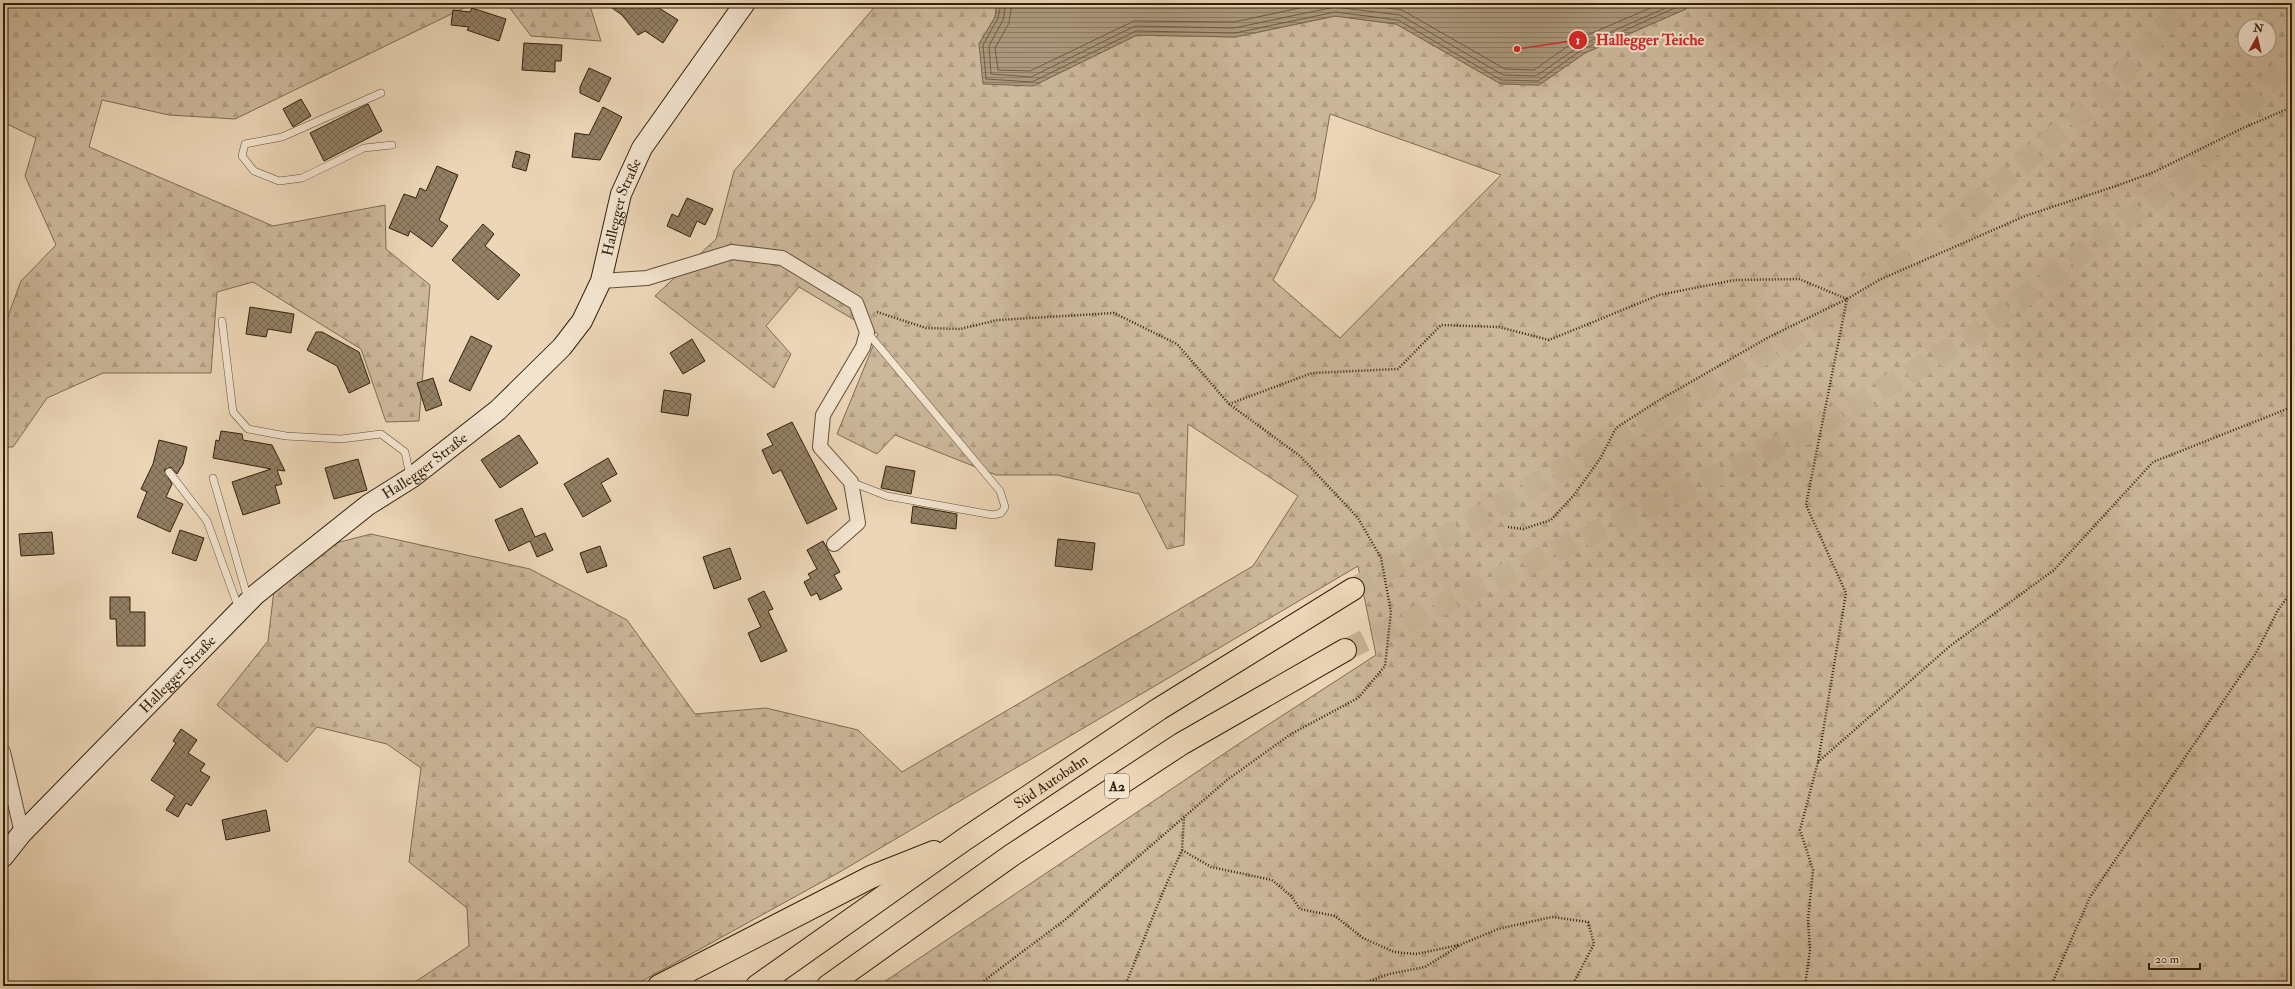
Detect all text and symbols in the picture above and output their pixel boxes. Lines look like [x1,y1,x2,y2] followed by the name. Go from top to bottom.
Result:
[2237,18,2277,58] north arrow
[2252,21,2265,36] text: N
[1568,26,1712,54] callout: Hallegger Teiche
[1596,30,1705,51] text: Hallegger Teiche
[1576,33,1580,48] text: 1
[598,155,646,258] street label: Hallegger Straße
[378,428,471,503] street label: Hallegger Straße
[135,631,220,717] street label: Hallegger Straße
[1010,750,1092,813] street label: Süd Autobahn
[1105,774,1129,798] road number: A2
[2149,945,2200,971] scale bar
[2155,952,2180,967] text: 20 m

